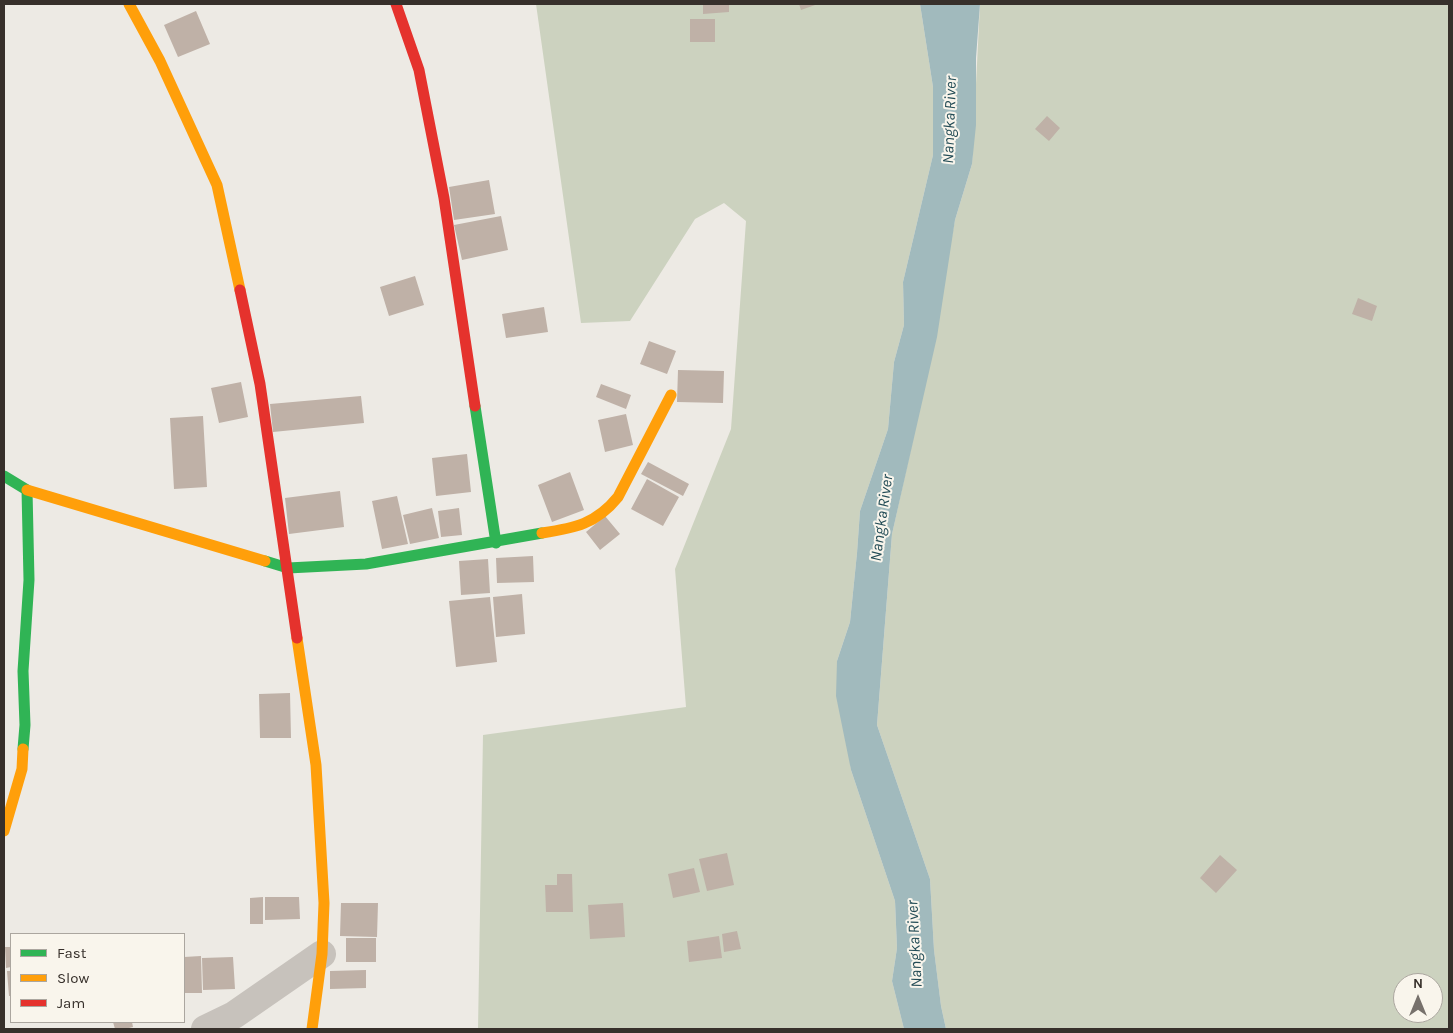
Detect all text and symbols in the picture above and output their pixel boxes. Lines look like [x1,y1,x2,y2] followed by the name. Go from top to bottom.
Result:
[939,76,961,164] water label: Nangka River
[866,473,898,563] water label: Nangka River
[903,900,927,988] water label: Nangka River
[10,933,185,1023] legend
[57,944,86,962] text: Fast
[57,969,89,987] text: Slow
[1393,973,1443,1023] north arrow
[1413,975,1423,992] text: N
[57,994,85,1012] text: Jam

